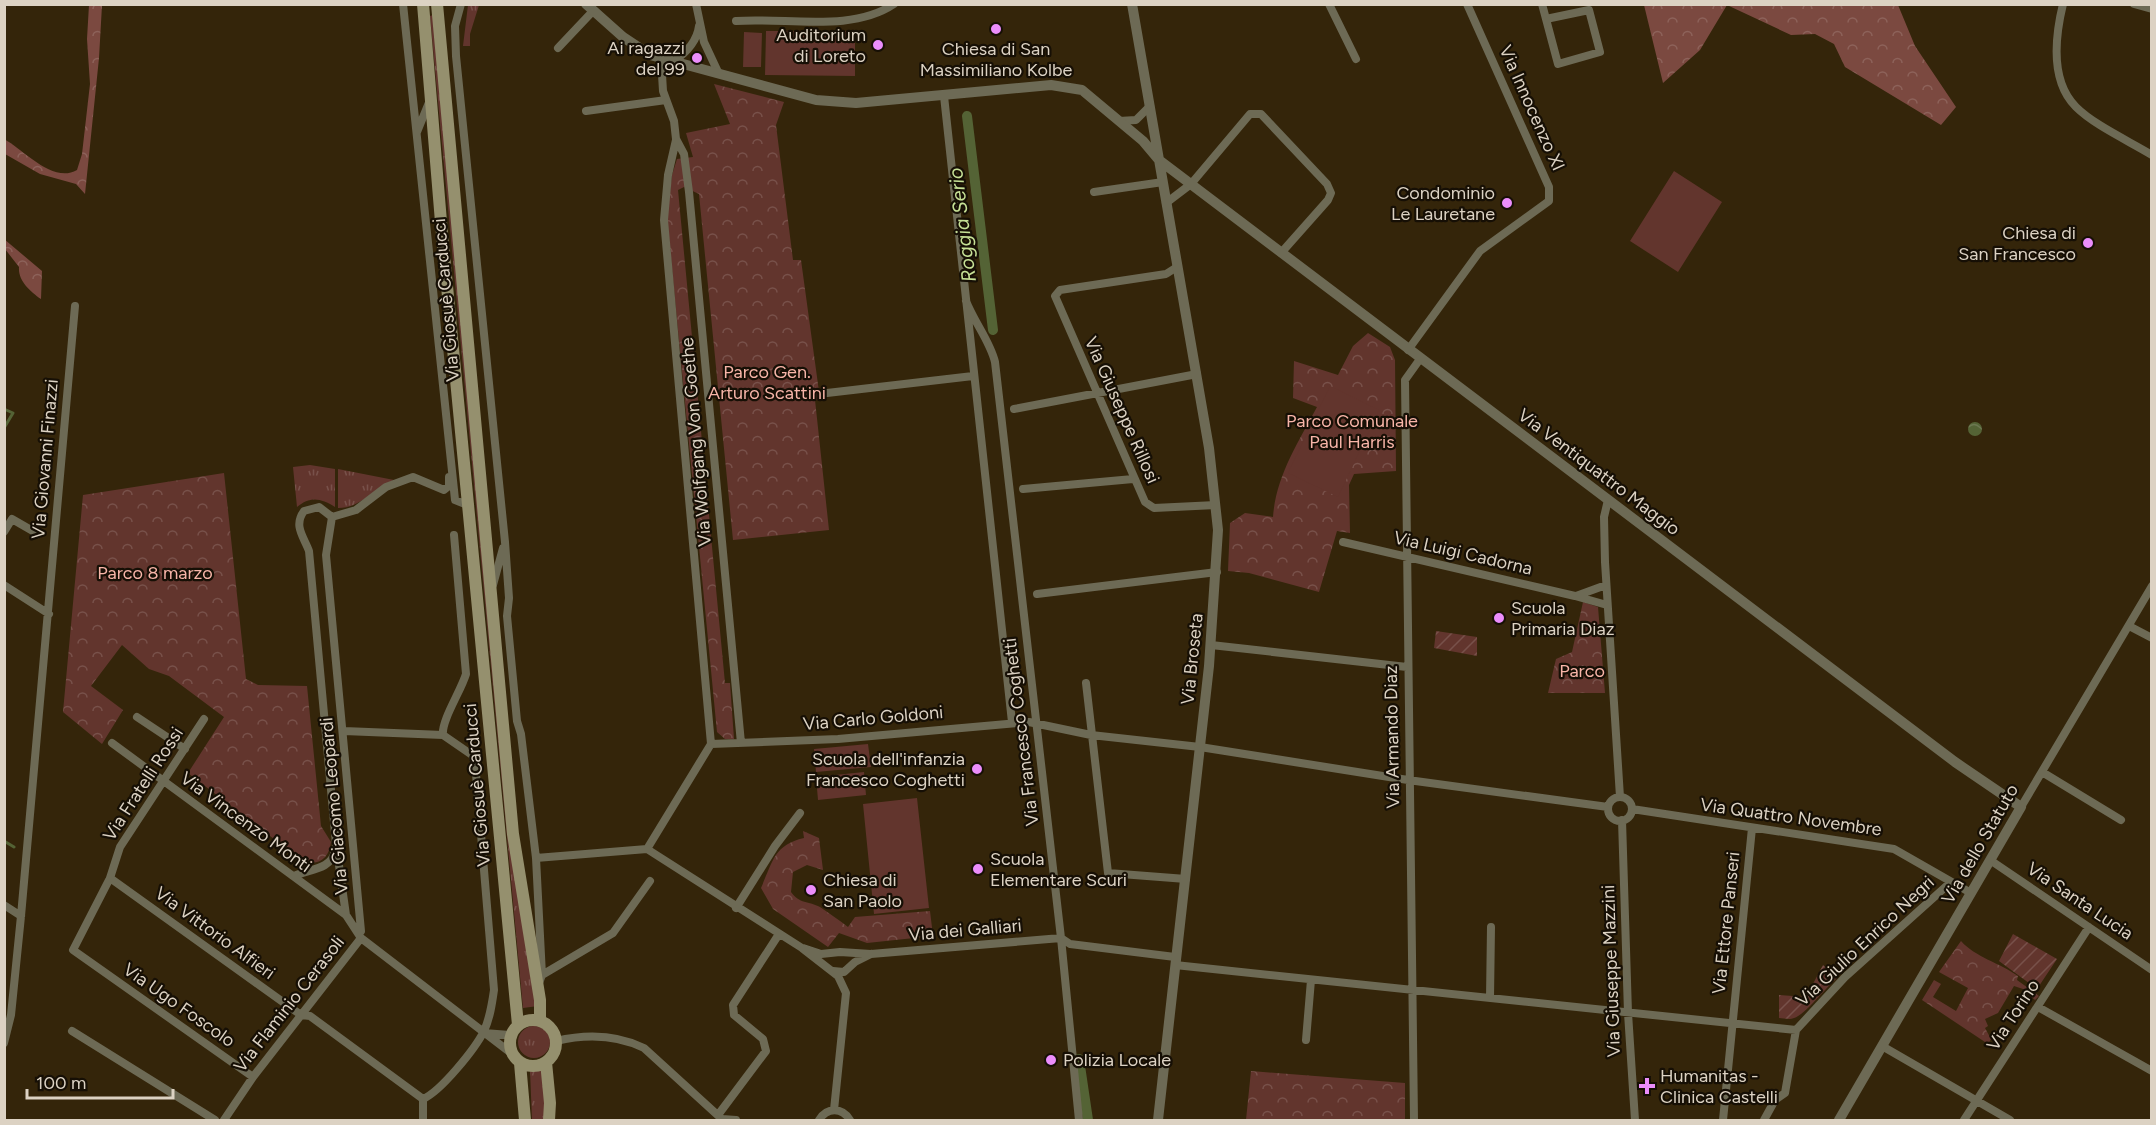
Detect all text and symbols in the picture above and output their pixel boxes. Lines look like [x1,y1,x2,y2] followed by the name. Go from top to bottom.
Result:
[989,22,1003,36] marker: Chiesa di San Massimiliano Kolbe
[776,24,866,67] place label: Auditorium di Loreto
[607,37,685,80] place label: Ai ragazzi del 99
[871,38,885,52] marker: Auditorium di Loreto
[920,38,1073,81] place label: Chiesa di San Massimiliano Kolbe
[1495,42,1569,174] street label: Via Innocenzo XI
[690,51,704,65] marker: Ai ragazzi del 99
[943,166,981,284] water label: Roggia Serio
[1391,182,1495,225] place label: Condominio Le Lauretane
[1500,196,1514,210] marker: Condominio Le Lauretane
[428,217,464,383] street label: Via Giosuè Carducci
[1958,222,2076,265] place label: Chiesa di San Francesco
[2081,236,2095,250] marker: Chiesa di San Francesco
[1080,333,1164,487] street label: Via Giuseppe Rillosi
[676,336,716,548] street label: Via Wolfgang Von Goethe
[708,361,826,404] park label: Parco Gen. Arturo Scattini
[27,378,63,540] street label: Via Giovanni Finazzi
[1514,404,1684,540] street label: Via Ventiquattro Maggio
[1286,410,1418,453] park label: Parco Comunale Paul Harris
[1392,526,1534,580] street label: Via Luigi Cadorna
[97,562,213,584] park label: Parco 8 marzo
[1511,597,1615,640] place label: Scuola Primaria Diaz
[1492,611,1506,625] marker: Scuola Primaria Diaz
[1176,612,1208,706] street label: Via Broseta
[999,637,1043,827] street label: Via Francesco Coghetti
[1559,660,1605,682] park label: Parco
[1380,665,1404,809] street label: Via Armando Diaz
[802,701,944,735] street label: Via Carlo Goldoni
[459,702,495,868] street label: Via Giosuè Carducci
[315,716,353,896] street label: Via Giacomo Leopardi
[98,723,188,845] street label: Via Fratelli Rossi
[806,748,965,791] place label: Scuola dell'infanzia Francesco Coghetti
[970,762,984,776] marker: Scuola dell'infanzia Francesco Coghetti
[176,767,316,877] street label: Via Vincenzo Monti
[1937,780,2023,908] street label: Via dello Statuto
[1699,793,1883,841] street label: Via Quattro Novembre
[990,848,1127,891] place label: Scuola Elementare Scuri
[1708,851,1744,995] street label: Via Ettore Panseri
[2023,857,2137,945] street label: Via Santa Lucia
[971,862,985,876] marker: Scuola Elementare Scuri
[823,869,902,912] place label: Chiesa di San Paolo
[1791,871,1939,1011] street label: Via Giulio Enrico Negri
[151,882,279,984] street label: Via Vittorio Alfieri
[804,883,818,897] marker: Chiesa di San Paolo
[1597,884,1625,1058] street label: Via Giuseppe Mazzini
[907,914,1023,946] street label: Via dei Galliari
[229,931,349,1077] street label: Via Flaminio Cerasoli
[119,958,239,1052] street label: Via Ugo Foscolo
[1982,975,2044,1055] street label: Via Torino
[1063,1049,1171,1071] place label: Polizia Locale
[1044,1053,1058,1067] marker: Polizia Locale
[27,1062,172,1100] scale bar
[1660,1065,1778,1108] place label: Humanitas - Clinica Castelli
[36,1072,86,1094] text: 100 m
[1638,1077,1656,1095] marker: Humanitas - Clinica Castelli

